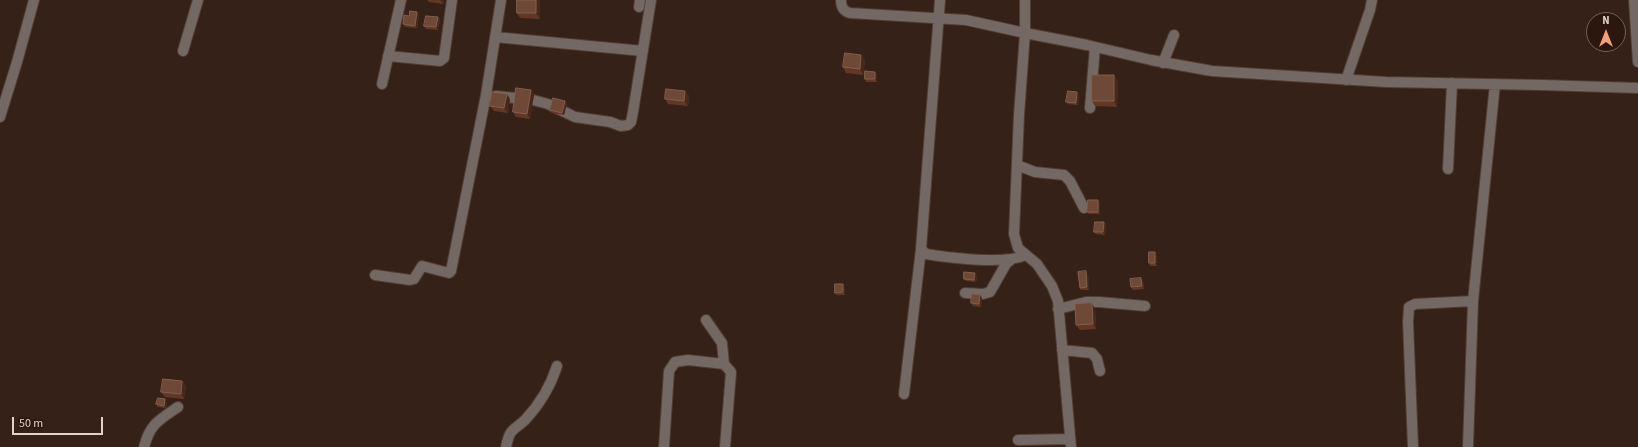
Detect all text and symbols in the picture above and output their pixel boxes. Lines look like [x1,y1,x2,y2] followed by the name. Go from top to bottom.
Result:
[1586,12,1626,52] north arrow
[1602,13,1610,28] text: N
[14,409,105,435] scale bar
[19,415,43,432] text: 50 m

